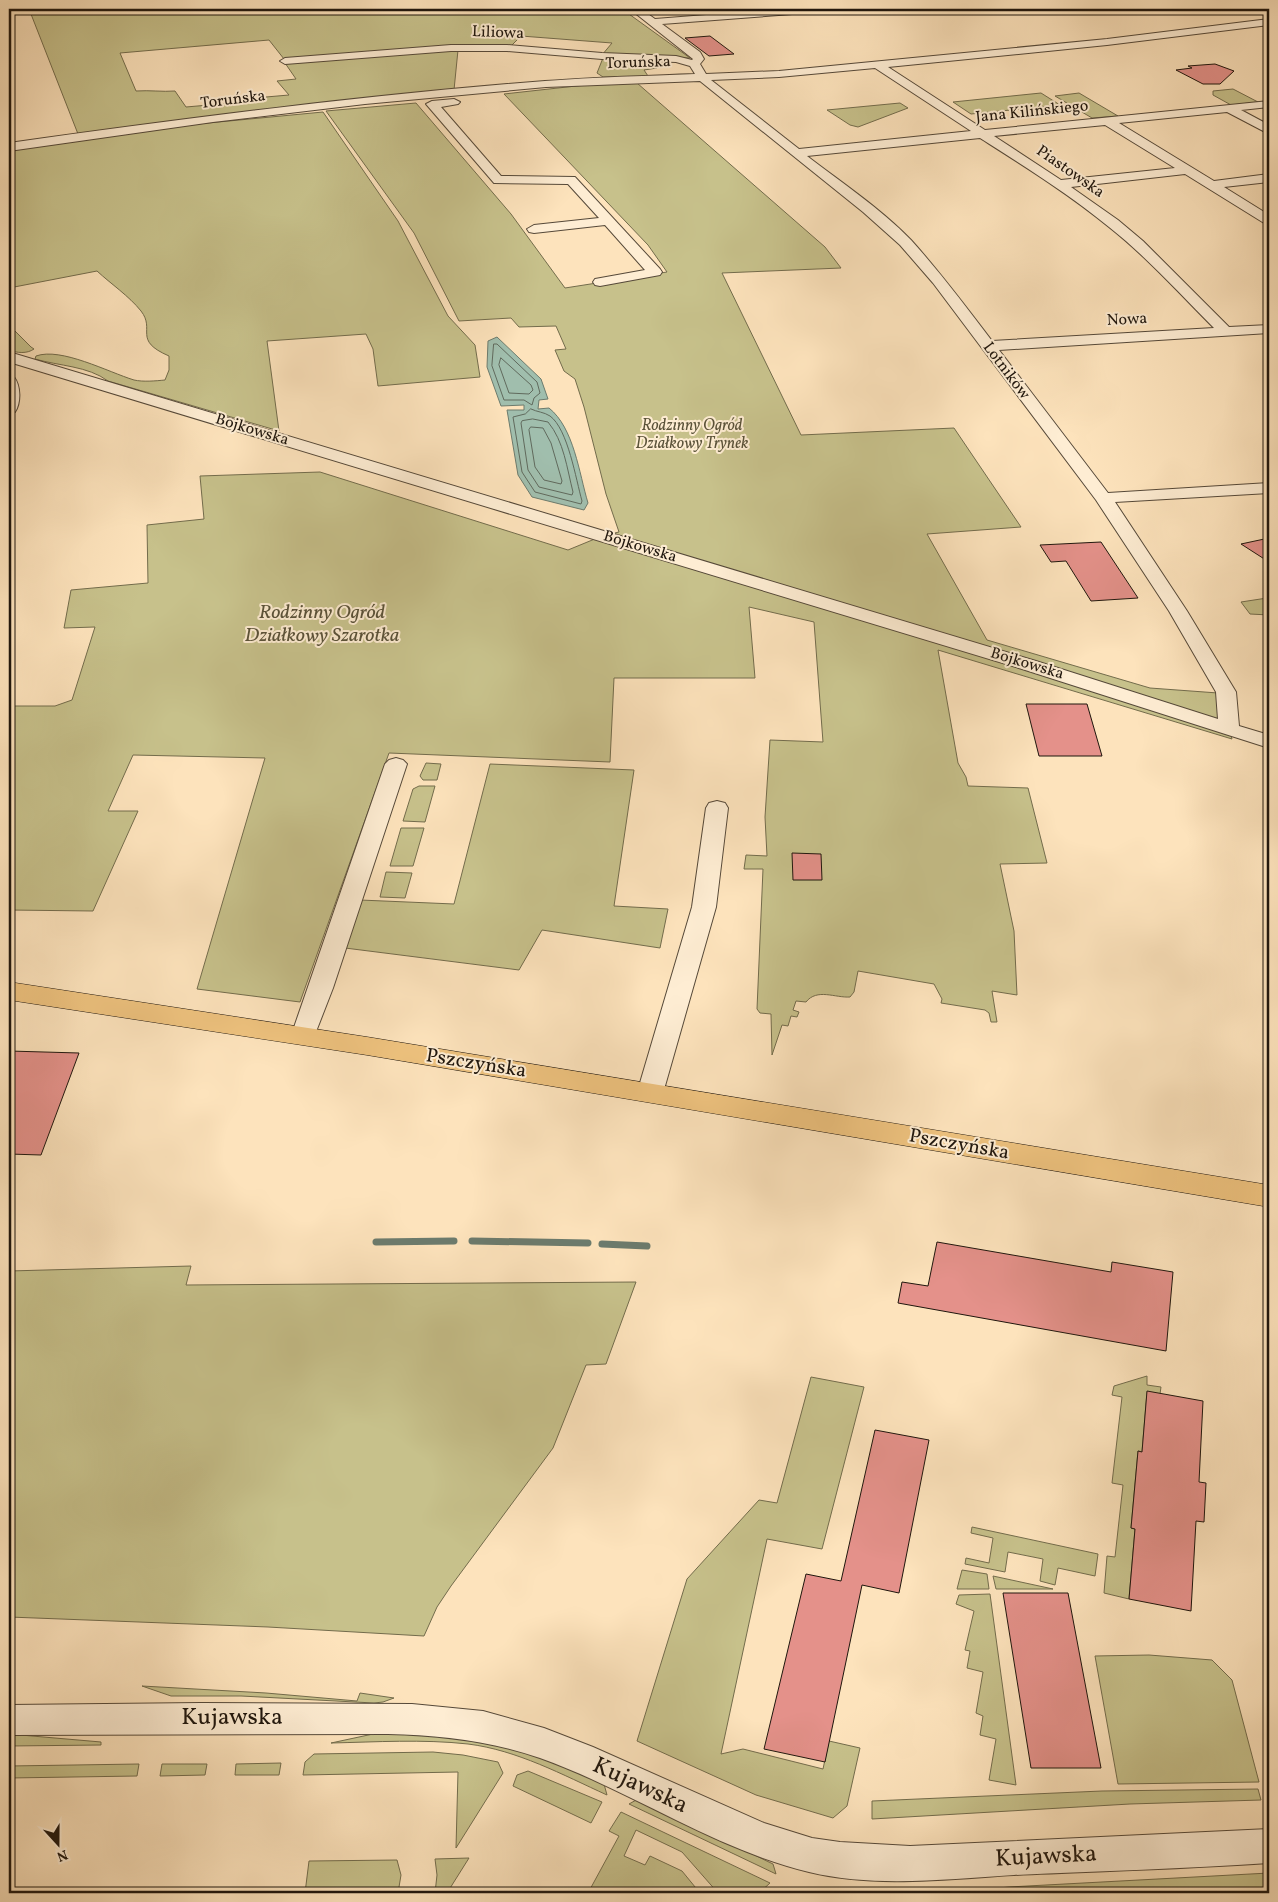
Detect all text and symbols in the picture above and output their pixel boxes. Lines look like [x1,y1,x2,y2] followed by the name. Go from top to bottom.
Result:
[472,21,524,45] street label: Liliowa
[605,51,671,75] street label: Toruńska
[199,85,267,115] street label: Toruńska
[974,95,1090,129] street label: Jana Kilińskiego
[1031,140,1109,204] street label: Piastowska
[1106,308,1148,332] street label: Nowa
[977,338,1035,405] street label: Lotników
[213,408,291,452] street label: Bojkowska
[636,415,749,455] park label: Rodzinny Ogród Działkowy Trynek
[601,525,679,569] street label: Bojkowska
[244,599,400,650] park label: Rodzinny Ogród Działkowy Szarotka
[988,642,1066,686] street label: Bojkowska
[424,1042,528,1086] street label: Pszczyńska
[907,1122,1011,1168] street label: Pszczyńska
[181,1701,283,1735] street label: Kujawska
[587,1749,693,1823] street label: Kujawska
[32,1820,82,1870] north arrow
[994,1837,1098,1877] street label: Kujawska
[54,1844,70,1865] text: N

